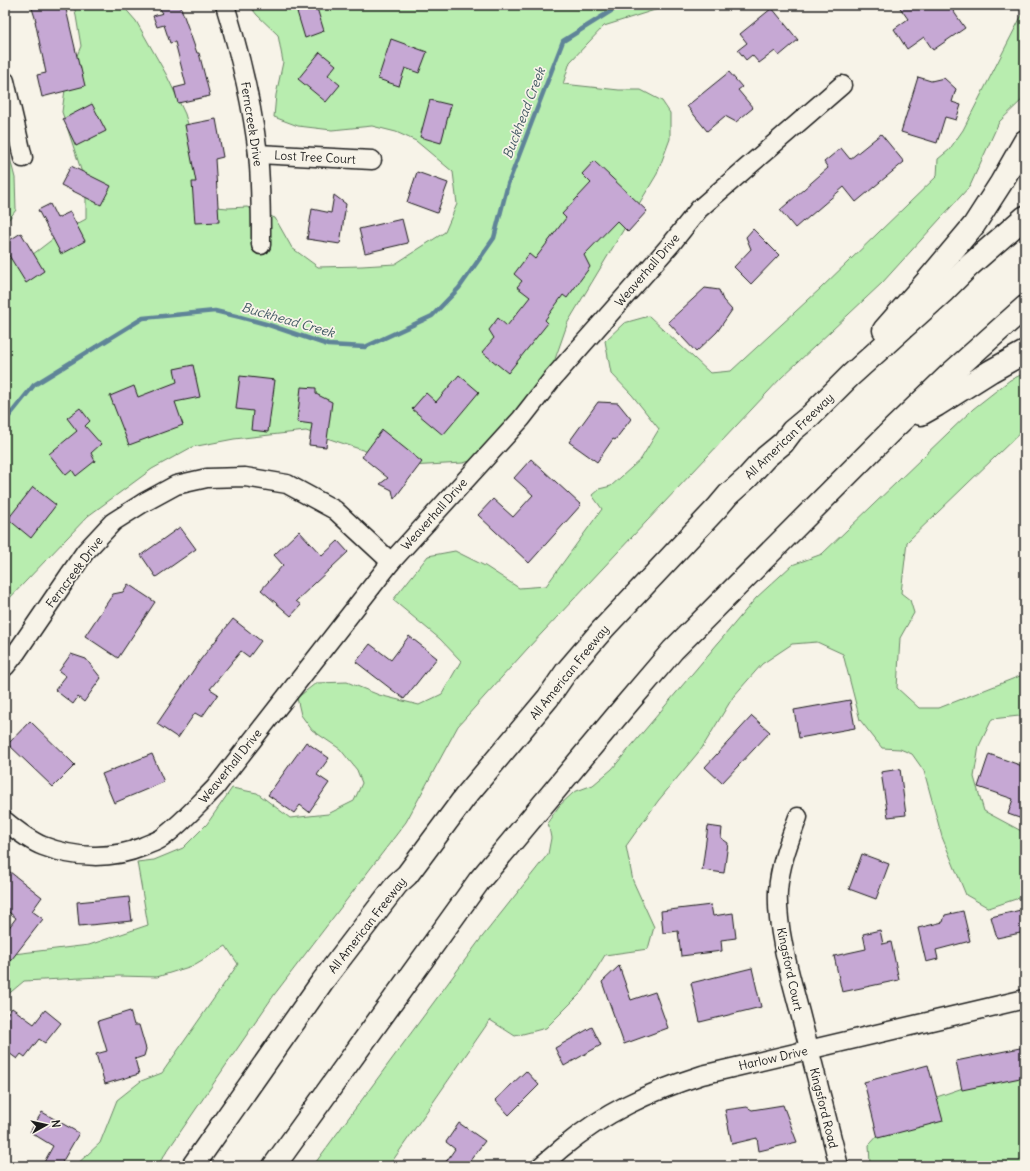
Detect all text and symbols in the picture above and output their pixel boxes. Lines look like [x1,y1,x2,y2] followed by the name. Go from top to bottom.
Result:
[499,64,550,161] water label: Buckhead Creek
[238,81,266,167] street label: Ferncreek Drive
[274,147,356,167] street label: Lost Tree Court
[611,231,683,309] street label: Weaverhall Drive
[240,299,338,342] water label: Buckhead Creek
[741,390,837,482] street label: All American Freeway
[398,475,470,553] street label: Weaverhall Drive
[42,533,106,611] street label: Ferncreek Drive
[526,622,612,722] street label: All American Freeway
[195,726,265,806] street label: Weaverhall Drive
[325,874,409,976] street label: All American Freeway
[774,926,806,1012] street label: Kingsford Court
[737,1043,809,1073] street label: Harlow Drive
[807,1066,841,1150] street label: Kingsford Road
[26,1105,66,1145] north arrow
[48,1119,63,1128] text: N

